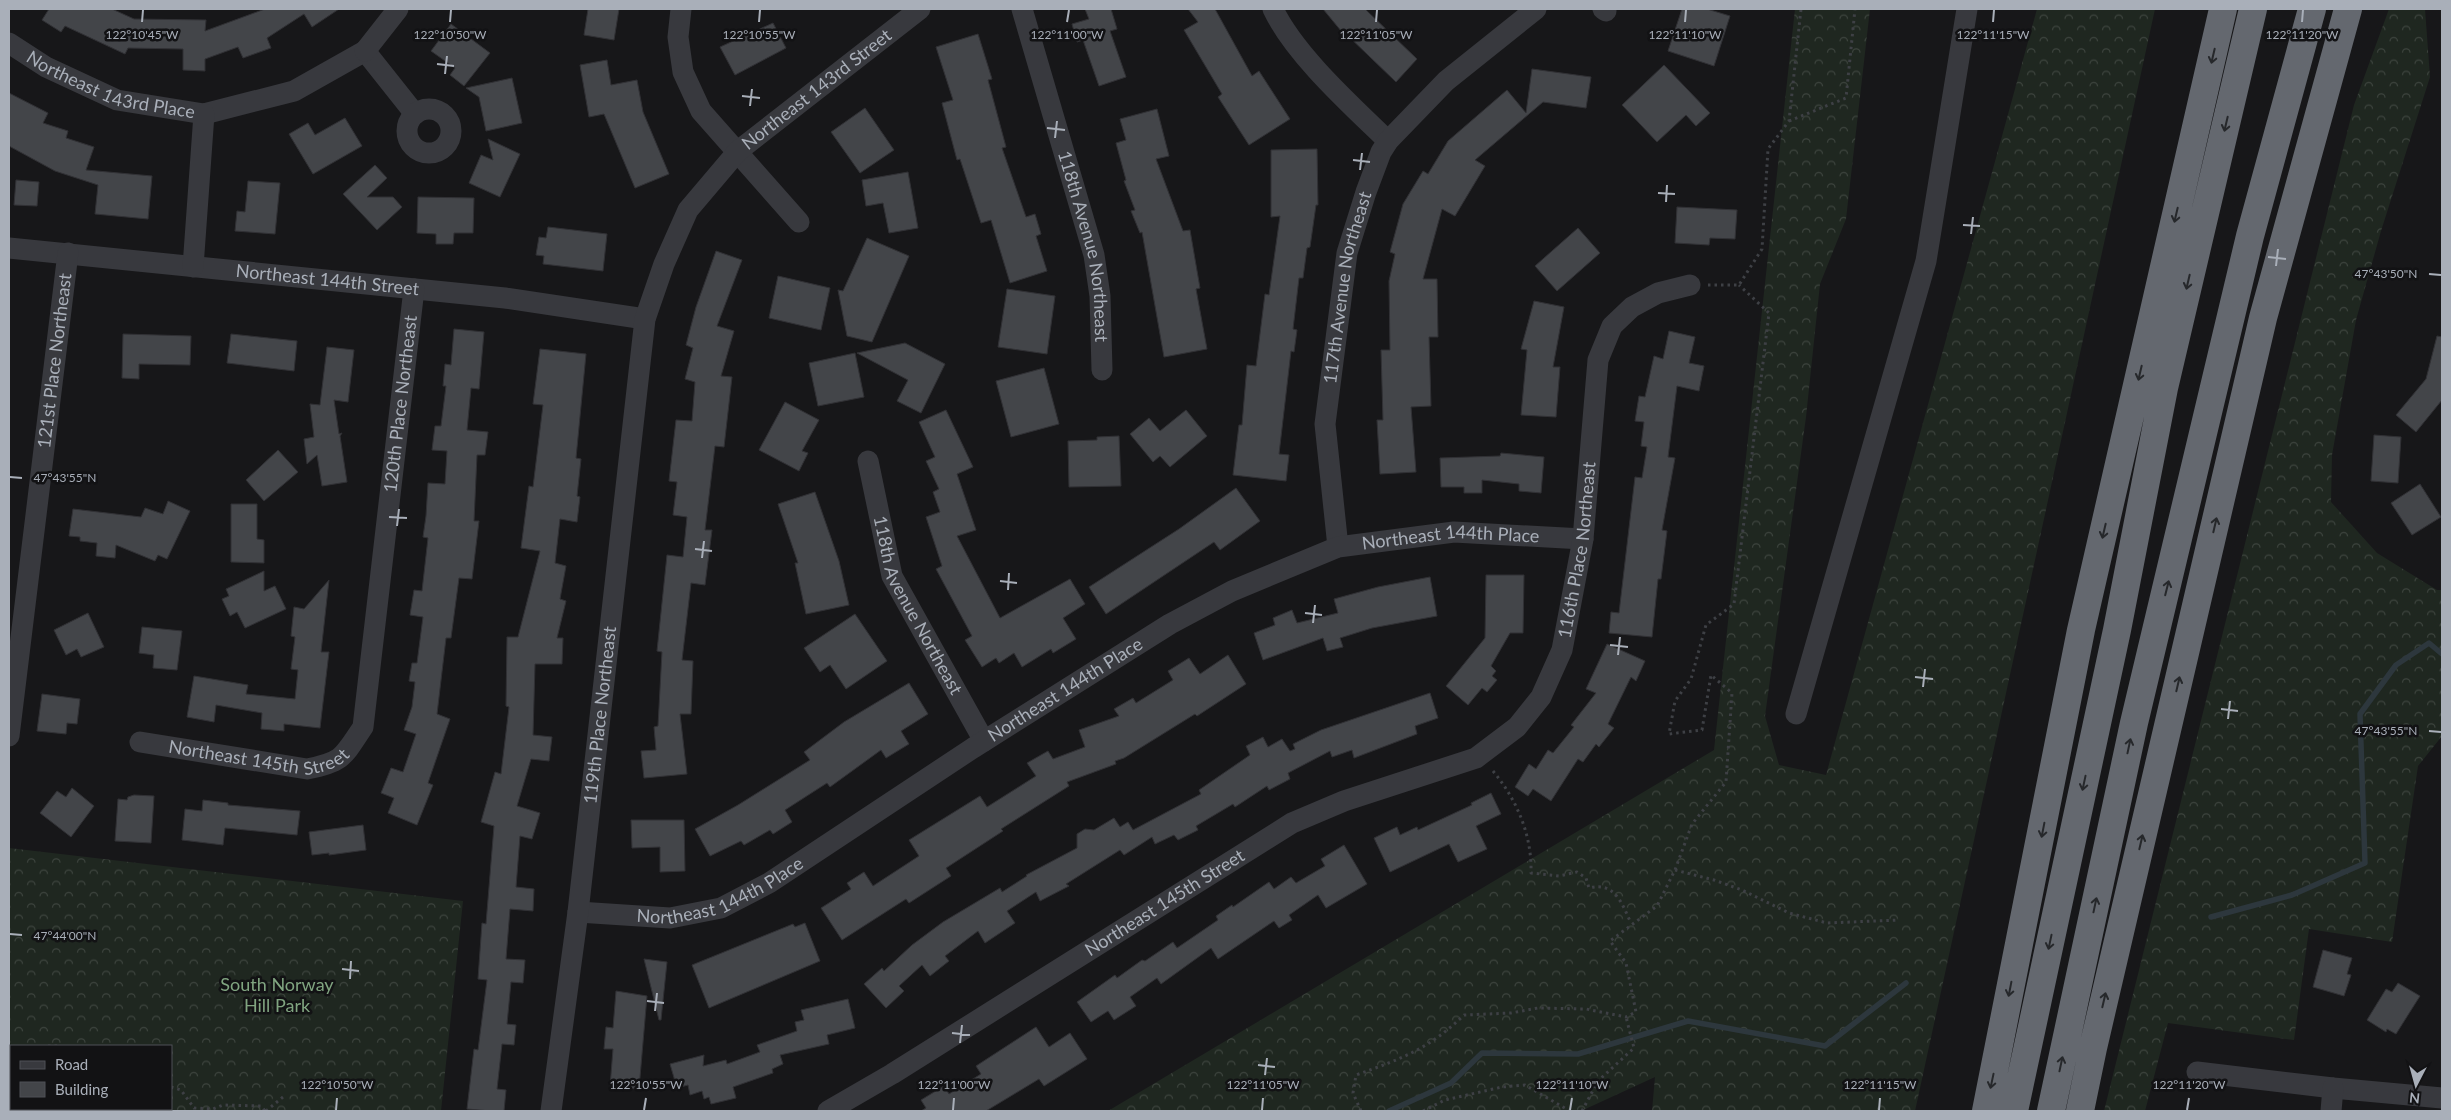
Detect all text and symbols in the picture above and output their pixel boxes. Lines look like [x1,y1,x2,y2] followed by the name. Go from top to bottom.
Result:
[737,23,896,154] street label: Northeast 143rd Street
[105,27,179,42] text: 122°10'45"W
[413,27,487,42] text: 122°10'50"W
[722,27,796,42] text: 122°10'55"W
[1030,27,1104,42] text: 122°11'00"W
[1339,27,1413,42] text: 122°11'05"W
[1648,27,1722,42] text: 122°11'10"W
[1956,27,2030,42] text: 122°11'15"W
[2265,27,2339,42] text: 122°11'20"W
[23,45,197,122] street label: Northeast 143rd Place
[2208,48,2217,64] one-way arrow
[2221,116,2230,132] one-way arrow
[1054,148,1113,343] street label: 118th Avenue Northeast
[1318,188,1376,385] street label: 117th Avenue Northeast
[2171,206,2180,222] one-way arrow
[235,259,421,299] street label: Northeast 144th Street
[2355,266,2417,281] text: 47°43'50"N
[32,271,76,449] street label: 121st Place Northeast
[2183,274,2192,290] one-way arrow
[378,313,421,494] street label: 120th Place Northeast
[2135,365,2144,381] one-way arrow
[1552,460,1599,640] street label: 116th Place Northeast
[34,470,96,485] text: 47°43'55"N
[870,514,968,699] street label: 118th Avenue Northeast
[2211,518,2220,534] one-way arrow
[1360,520,1540,554] street label: Northeast 144th Place
[2099,523,2108,539] one-way arrow
[2163,580,2172,596] one-way arrow
[578,625,620,805] street label: 119th Place Northeast
[983,632,1146,746] street label: Northeast 144th Place
[2174,676,2183,692] one-way arrow
[2355,723,2417,738] text: 47°43'55"N
[167,735,354,780] street label: Northeast 145th Street
[2125,738,2134,754] one-way arrow
[2079,775,2088,791] one-way arrow
[2037,822,2047,838] one-way arrow
[2137,834,2146,850] one-way arrow
[1081,843,1249,960] street label: Northeast 145th Street
[636,851,807,928] street label: Northeast 144th Place
[2091,897,2100,913] one-way arrow
[34,928,96,943] text: 47°44'00"N
[2045,934,2054,950] one-way arrow
[220,973,334,1016] park label: South Norway Hill Park
[2005,981,2015,997] one-way arrow
[2100,993,2109,1009] one-way arrow
[10,1045,172,1110] legend
[55,1055,88,1073] text: Road
[2057,1056,2066,1072] one-way arrow
[2391,1060,2441,1110] north arrow
[1987,1073,1996,1089] one-way arrow
[300,1077,374,1092] text: 122°10'50"W
[609,1077,683,1092] text: 122°10'55"W
[917,1077,991,1092] text: 122°11'00"W
[1226,1077,1300,1092] text: 122°11'05"W
[1535,1077,1609,1092] text: 122°11'10"W
[1843,1077,1917,1092] text: 122°11'15"W
[2152,1077,2226,1092] text: 122°11'20"W
[55,1080,108,1098] text: Building
[2408,1089,2421,1107] text: N

